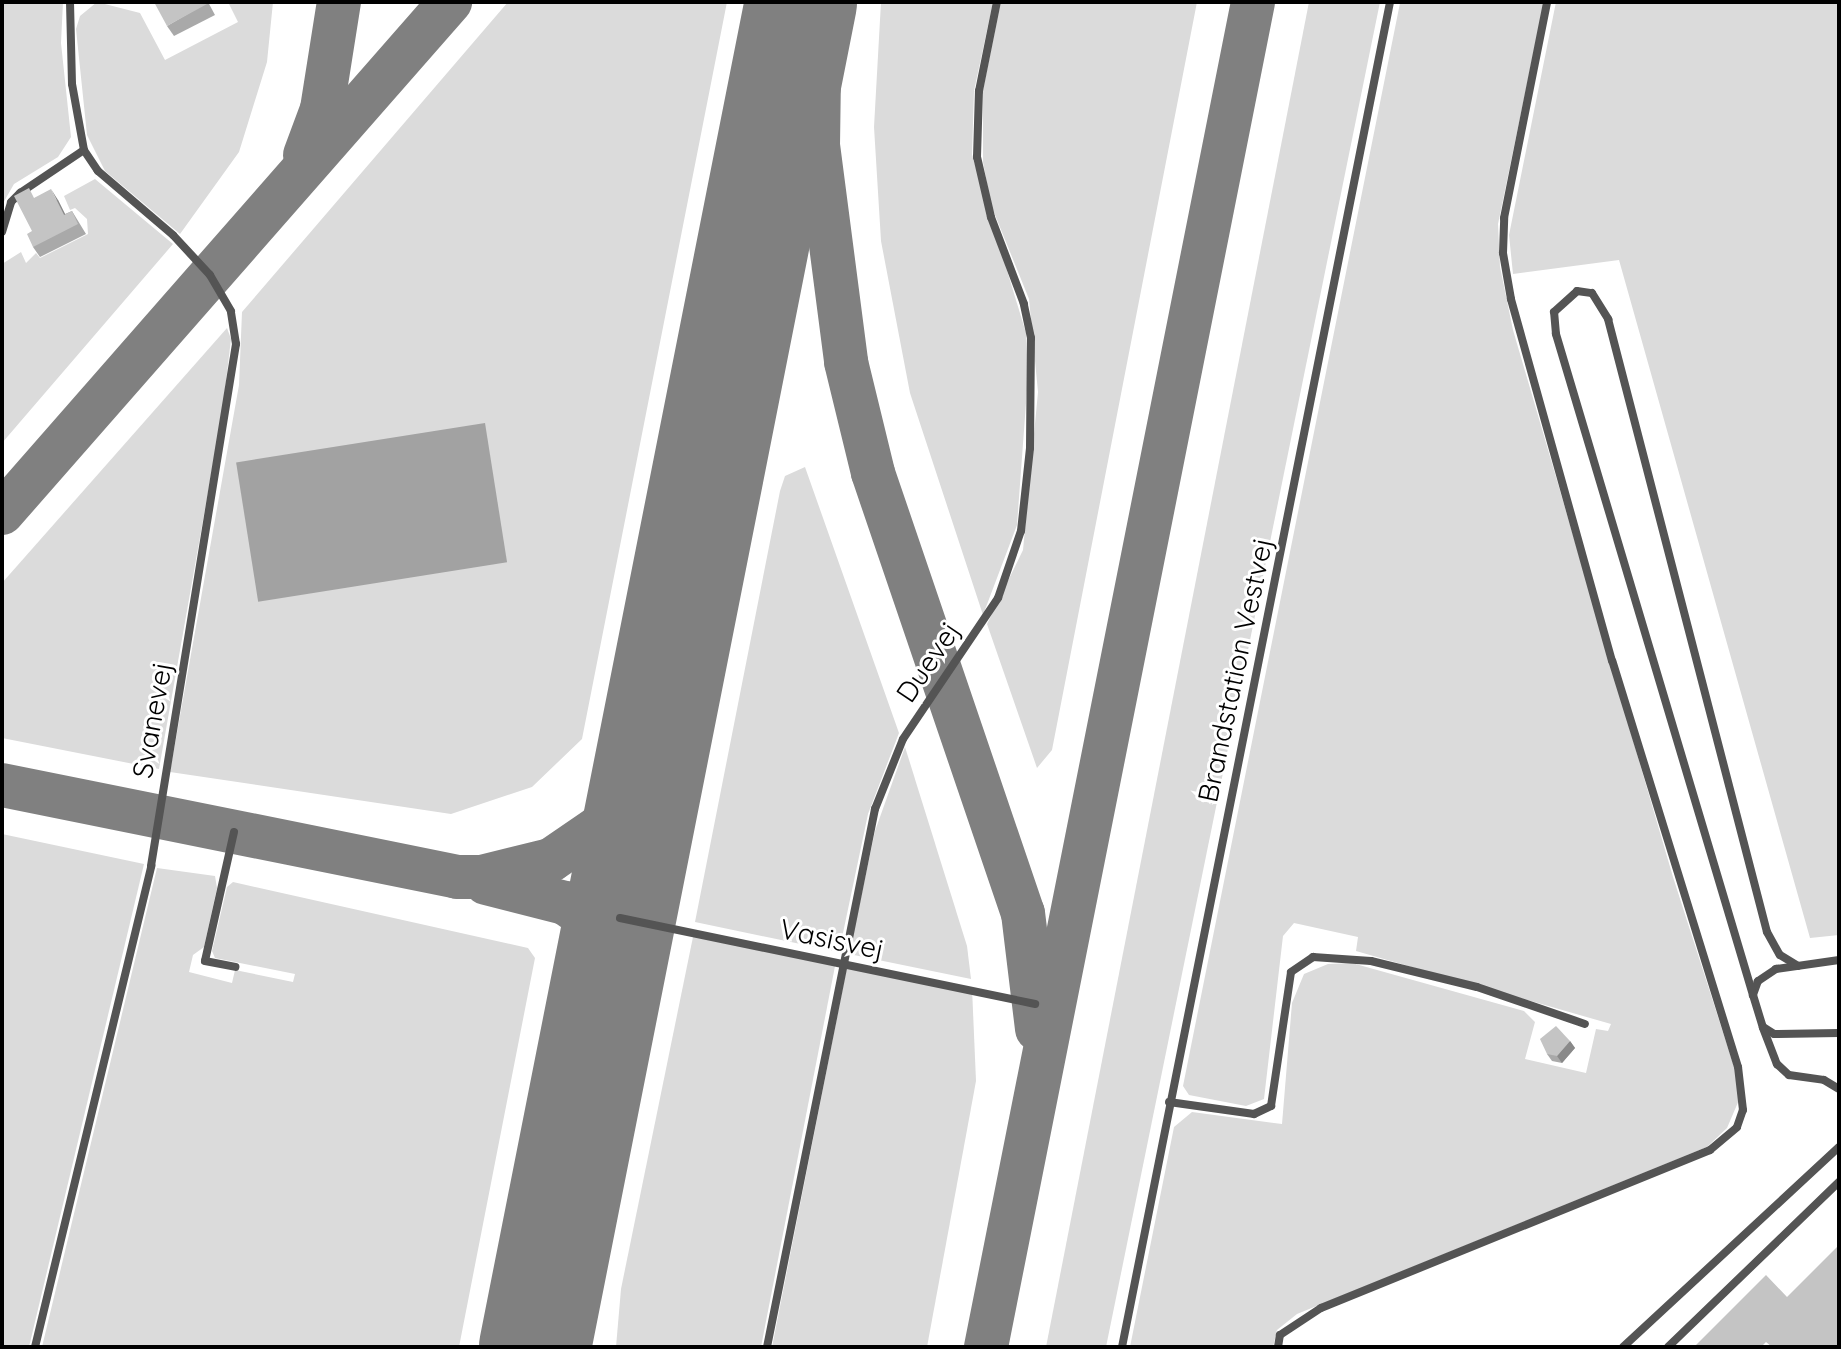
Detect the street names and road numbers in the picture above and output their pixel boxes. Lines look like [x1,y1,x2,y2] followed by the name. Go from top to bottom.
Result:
[1191,535,1279,805] street label: Brandstation Vestvej
[889,615,967,709] street label: Duevej
[125,659,179,781] street label: Svanevej
[777,912,887,966] street label: Vasisvej

